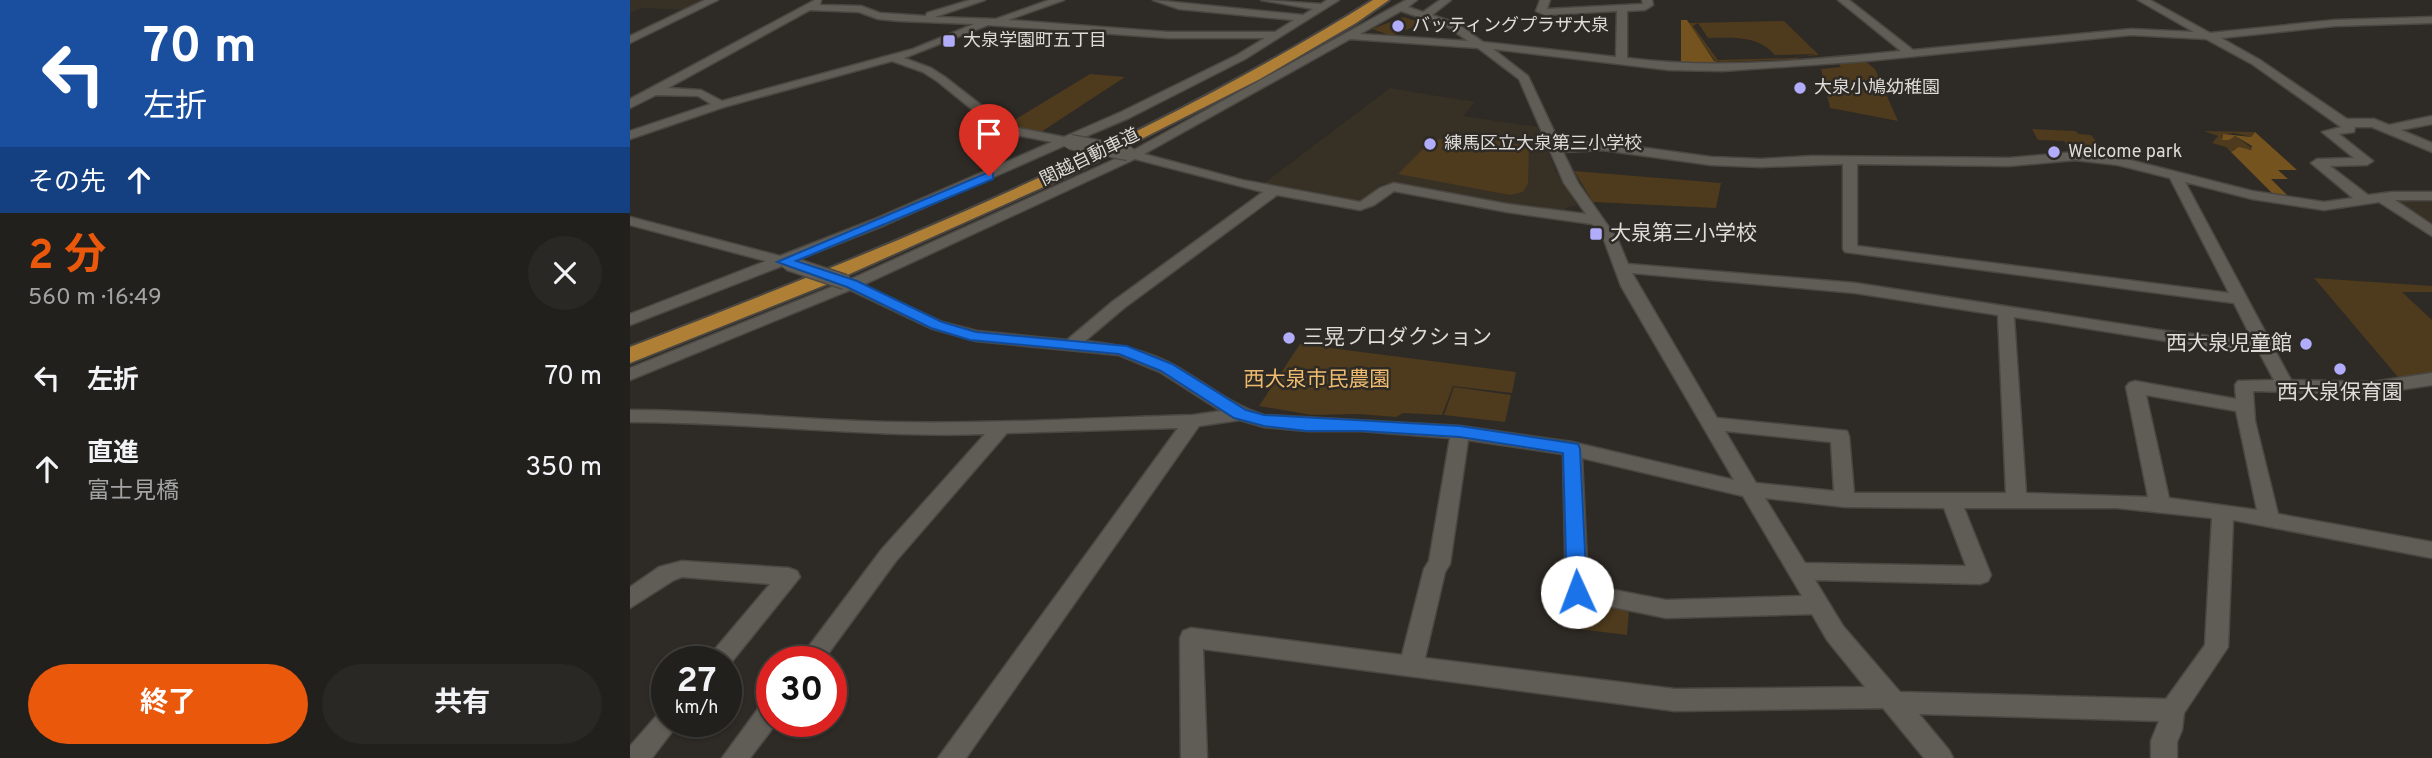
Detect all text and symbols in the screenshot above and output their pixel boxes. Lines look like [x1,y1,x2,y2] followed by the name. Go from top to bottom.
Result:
[1412,15,1609,38] place label: バッティングプラザ大泉
[143,18,257,80] text: 70 m
[1390,18,1406,34] marker: バッティングプラザ大泉
[28,28,119,119] icon: left
[963,30,1107,53] place label: 大泉学園町五丁目
[941,33,957,49] marker: 大泉学園町五丁目
[1814,77,1940,100] place label: 大泉小鳩幼稚園
[1792,80,1808,96] marker: 大泉小鳩幼稚園
[143,88,207,128] text: 左折
[959,104,1019,176] pin
[970,115,1008,153] icon: arrive
[1036,124,1144,192] street label: 関越自動車道
[1444,133,1642,156] place label: 練馬区立大泉第三小学校
[1422,136,1438,152] marker: 練馬区立大泉第三小学校
[2068,141,2182,164] place label: Welcome park
[2046,144,2062,160] marker: Welcome park
[120,161,158,199] icon: ahead
[28,167,106,200] text: その先
[1610,221,1757,248] place label: 大泉第三小学校
[1588,226,1604,242] marker: 大泉第三小学校
[28,231,106,284] text: 2 分
[528,236,602,310] button: close
[28,284,162,313] text: 560 m · 16:49
[1303,325,1492,352] place label: 三晃プロダクション
[1281,330,1297,346] marker: 三晃プロダクション
[2166,331,2292,358] place label: 西大泉児童館
[2298,336,2314,352] marker: 西大泉児童館
[28,359,66,397] icon: left
[544,361,602,394] text: 70 m
[2332,361,2348,377] marker: 西大泉保育園
[87,365,139,398] text: 左折
[1244,367,1391,394] park label: 西大泉市民農園
[2277,380,2403,407] place label: 西大泉保育園
[87,438,139,471] text: 直進
[28,450,66,488] icon: ahead
[525,452,602,485] text: 350 m
[87,478,179,507] text: 富士見橋
[1540,555,1614,629] position arrow
[756,646,847,737] speed limit sign: 30
[677,660,716,704] text: 27
[28,664,308,744] button: 終了
[322,664,602,744] button: 共有
[675,697,718,720] text: km/h

